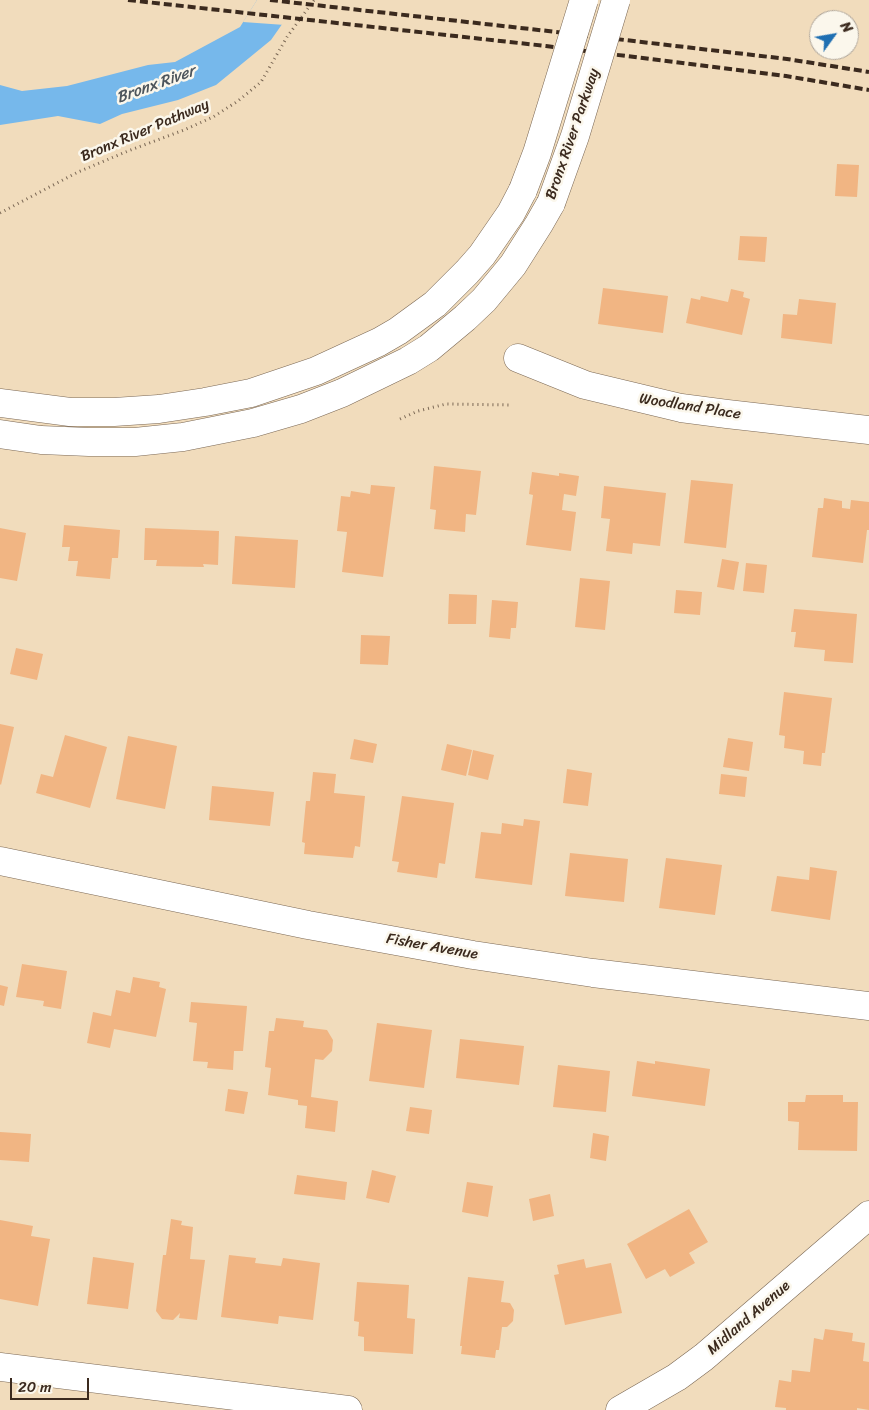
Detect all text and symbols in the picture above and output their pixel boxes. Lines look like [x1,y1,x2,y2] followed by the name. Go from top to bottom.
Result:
[809,10,859,60] north arrow
[833,17,859,38] text: N
[114,62,198,108] water label: Bronx River
[542,66,604,202] street label: Bronx River Parkway
[78,96,212,166] street label: Bronx River Pathway
[638,390,742,424] street label: Woodland Place
[385,930,479,964] street label: Fisher Avenue
[704,1277,794,1359] street label: Midland Avenue
[12,1368,91,1400] scale bar
[18,1374,52,1400] text: 20 m

